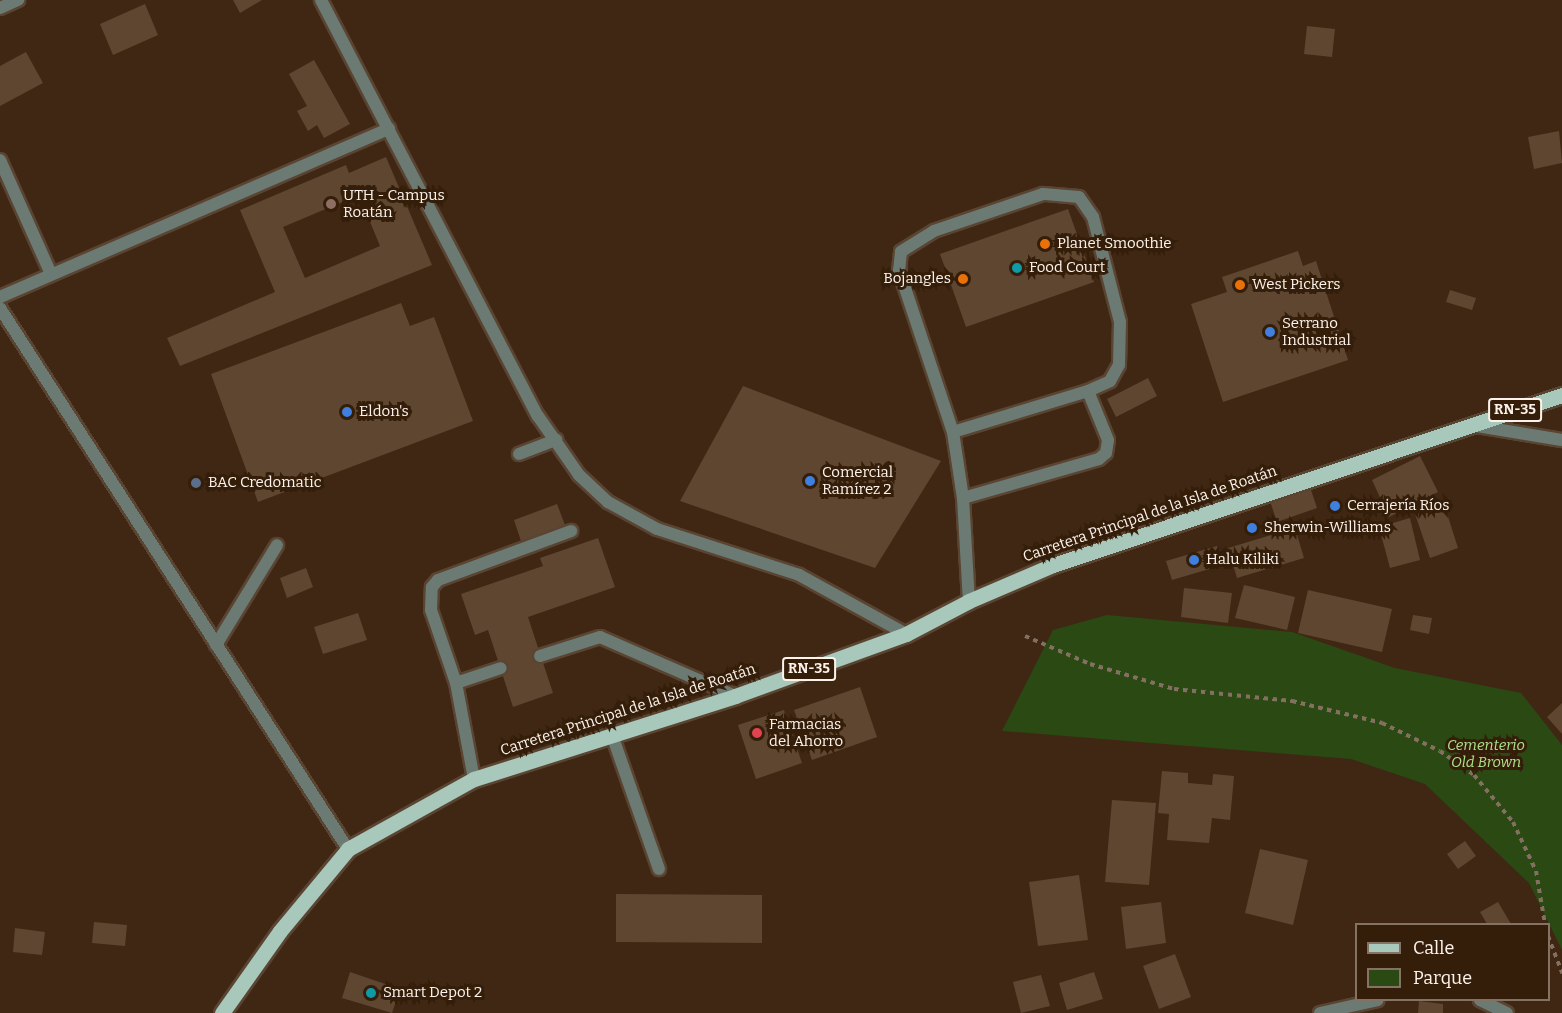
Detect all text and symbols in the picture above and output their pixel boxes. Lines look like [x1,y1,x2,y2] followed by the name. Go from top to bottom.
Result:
[343,186,445,221] place label: UTH - Campus Roatán
[324,197,338,211] marker: UTH - Campus Roatán
[1057,235,1172,253] place label: Planet Smoothie
[1038,237,1052,251] marker: Planet Smoothie
[1029,259,1105,277] place label: Food Court
[1010,261,1024,275] marker: Food Court
[883,270,951,288] place label: Bojangles
[956,272,970,286] marker: Bojangles
[1252,276,1341,294] place label: West Pickers
[1233,278,1247,292] marker: West Pickers
[1282,314,1351,349] place label: Serrano Industrial
[1263,325,1277,339] marker: Serrano Industrial
[1488,399,1542,421] road number: RN-35
[359,403,409,421] place label: Eldon's
[340,405,354,419] marker: Eldon's
[1021,462,1279,566] street label: Carretera Principal de la Isla de Roatán
[822,463,893,498] place label: Comercial Ramírez 2
[208,474,321,492] place label: BAC Credomatic
[803,474,817,488] marker: Comercial Ramírez 2
[189,476,203,490] marker: BAC Credomatic
[1347,497,1449,515] place label: Cerrajería Ríos
[1328,499,1342,513] marker: Cerrajería Ríos
[1264,519,1391,537] place label: Sherwin-Williams
[1245,521,1259,535] marker: Sherwin-Williams
[1206,551,1279,569] place label: Halu Kiliki
[1187,553,1201,567] marker: Halu Kiliki
[782,658,836,680] road number: RN-35
[498,660,758,760] street label: Carretera Principal de la Isla de Roatán
[769,715,843,750] place label: Farmacias del Ahorro
[750,726,764,740] marker: Farmacias del Ahorro
[1447,736,1525,771] park label: Cementerio Old Brown
[1355,923,1550,1001] legend
[1413,937,1454,959] text: Calle
[1413,967,1472,989] text: Parque
[383,984,482,1002] place label: Smart Depot 2
[364,986,378,1000] marker: Smart Depot 2

